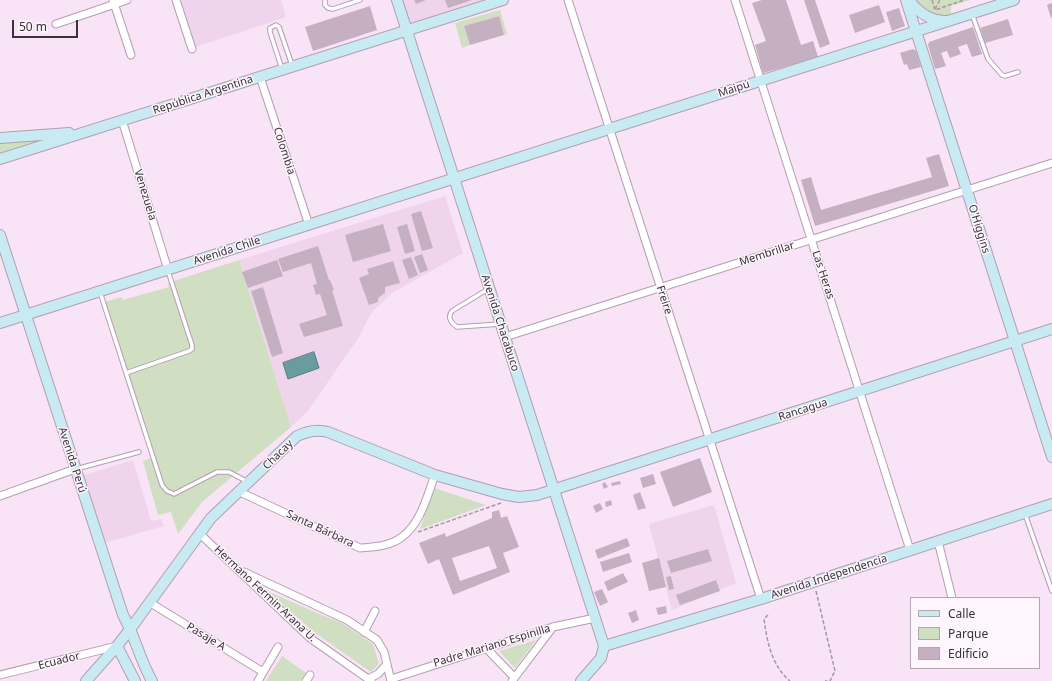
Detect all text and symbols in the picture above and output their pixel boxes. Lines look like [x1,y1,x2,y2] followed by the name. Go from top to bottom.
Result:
[14,12,80,38] scale bar
[19,18,47,35] text: 50 m
[151,73,255,117] street label: República Argentina
[716,78,752,100] street label: Maipú
[270,126,298,176] street label: Colombia
[131,168,159,222] street label: Venezuela
[965,203,993,255] street label: O'Higgins
[192,234,262,268] street label: Avenida Chile
[738,239,796,269] street label: Membrillar
[809,249,837,301] street label: Las Heras
[478,273,522,373] street label: Avenida Chacabuco
[653,284,675,316] street label: Freire
[777,396,829,424] street label: Rancagua
[55,425,89,495] street label: Avenida Perú
[260,437,296,473] street label: Chacay
[284,508,356,550] street label: Santa Bárbara
[211,543,319,645] street label: Hermano Fermin Arana U.
[769,552,889,602] street label: Avenida Independencia
[910,597,1040,669] legend
[948,605,975,622] text: Calle
[184,620,228,654] street label: Pasaje A
[432,622,552,670] street label: Padre Mariano Espinilla
[948,625,988,642] text: Parque
[948,645,989,662] text: Edificio
[37,649,81,673] street label: Ecuador

